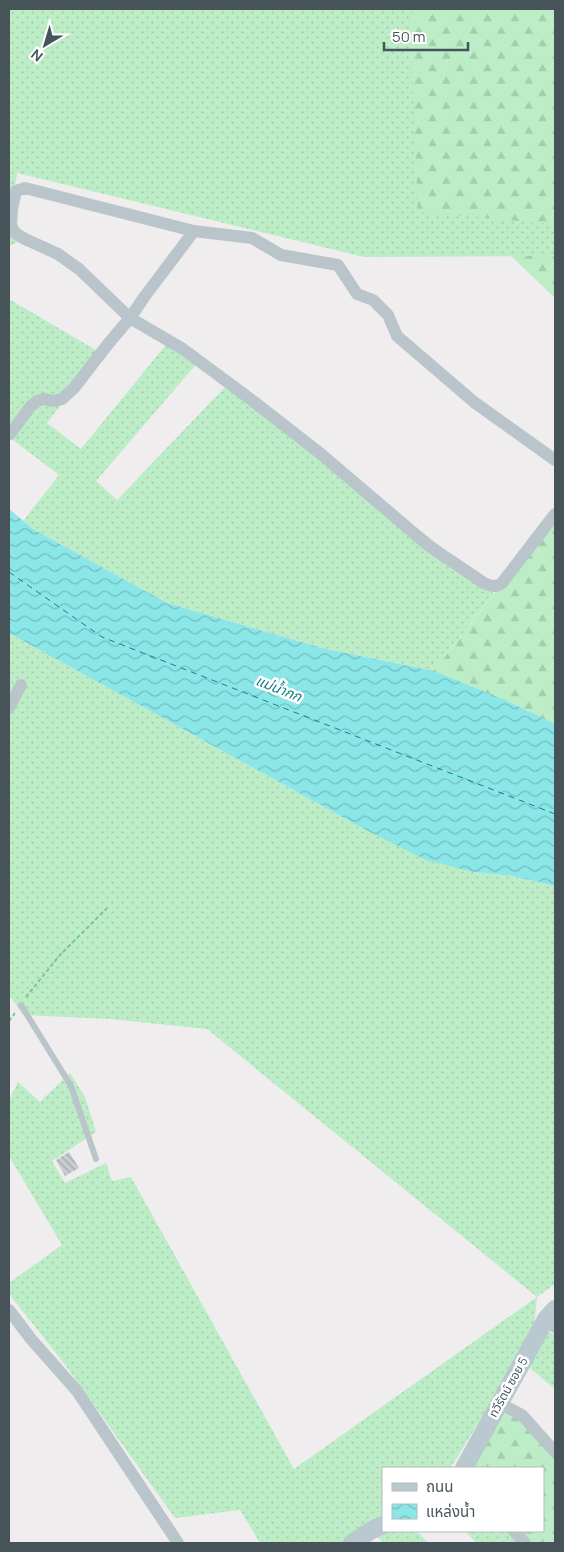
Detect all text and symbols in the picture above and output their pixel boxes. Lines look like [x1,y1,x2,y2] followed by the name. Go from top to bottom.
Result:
[20,20,70,70] north arrow
[384,20,468,52] scale bar
[392,26,426,47] text: 50 m
[27,45,47,66] text: N
[253,670,305,706] water label: แม่น้ำกก
[484,1354,532,1420] street label: ทวีรัตน์ ซอย 5
[382,1467,544,1532] legend
[426,1476,453,1497] text: ถนน
[426,1501,475,1522] text: แหล่งน้ำ

